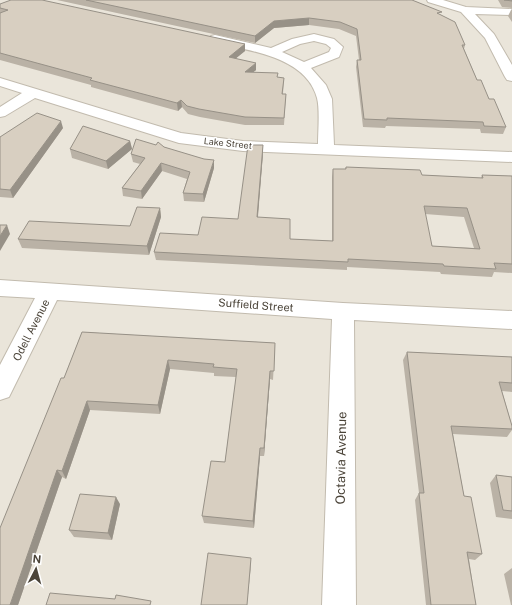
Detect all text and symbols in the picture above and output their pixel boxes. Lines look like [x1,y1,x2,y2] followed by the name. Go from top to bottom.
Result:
[203,135,253,151] street label: Lake Street
[218,296,294,314] street label: Suffield Street
[10,297,52,363] street label: Odell Avenue
[333,411,349,505] street label: Octavia Avenue
[16,549,56,589] north arrow
[32,553,42,565] text: N

